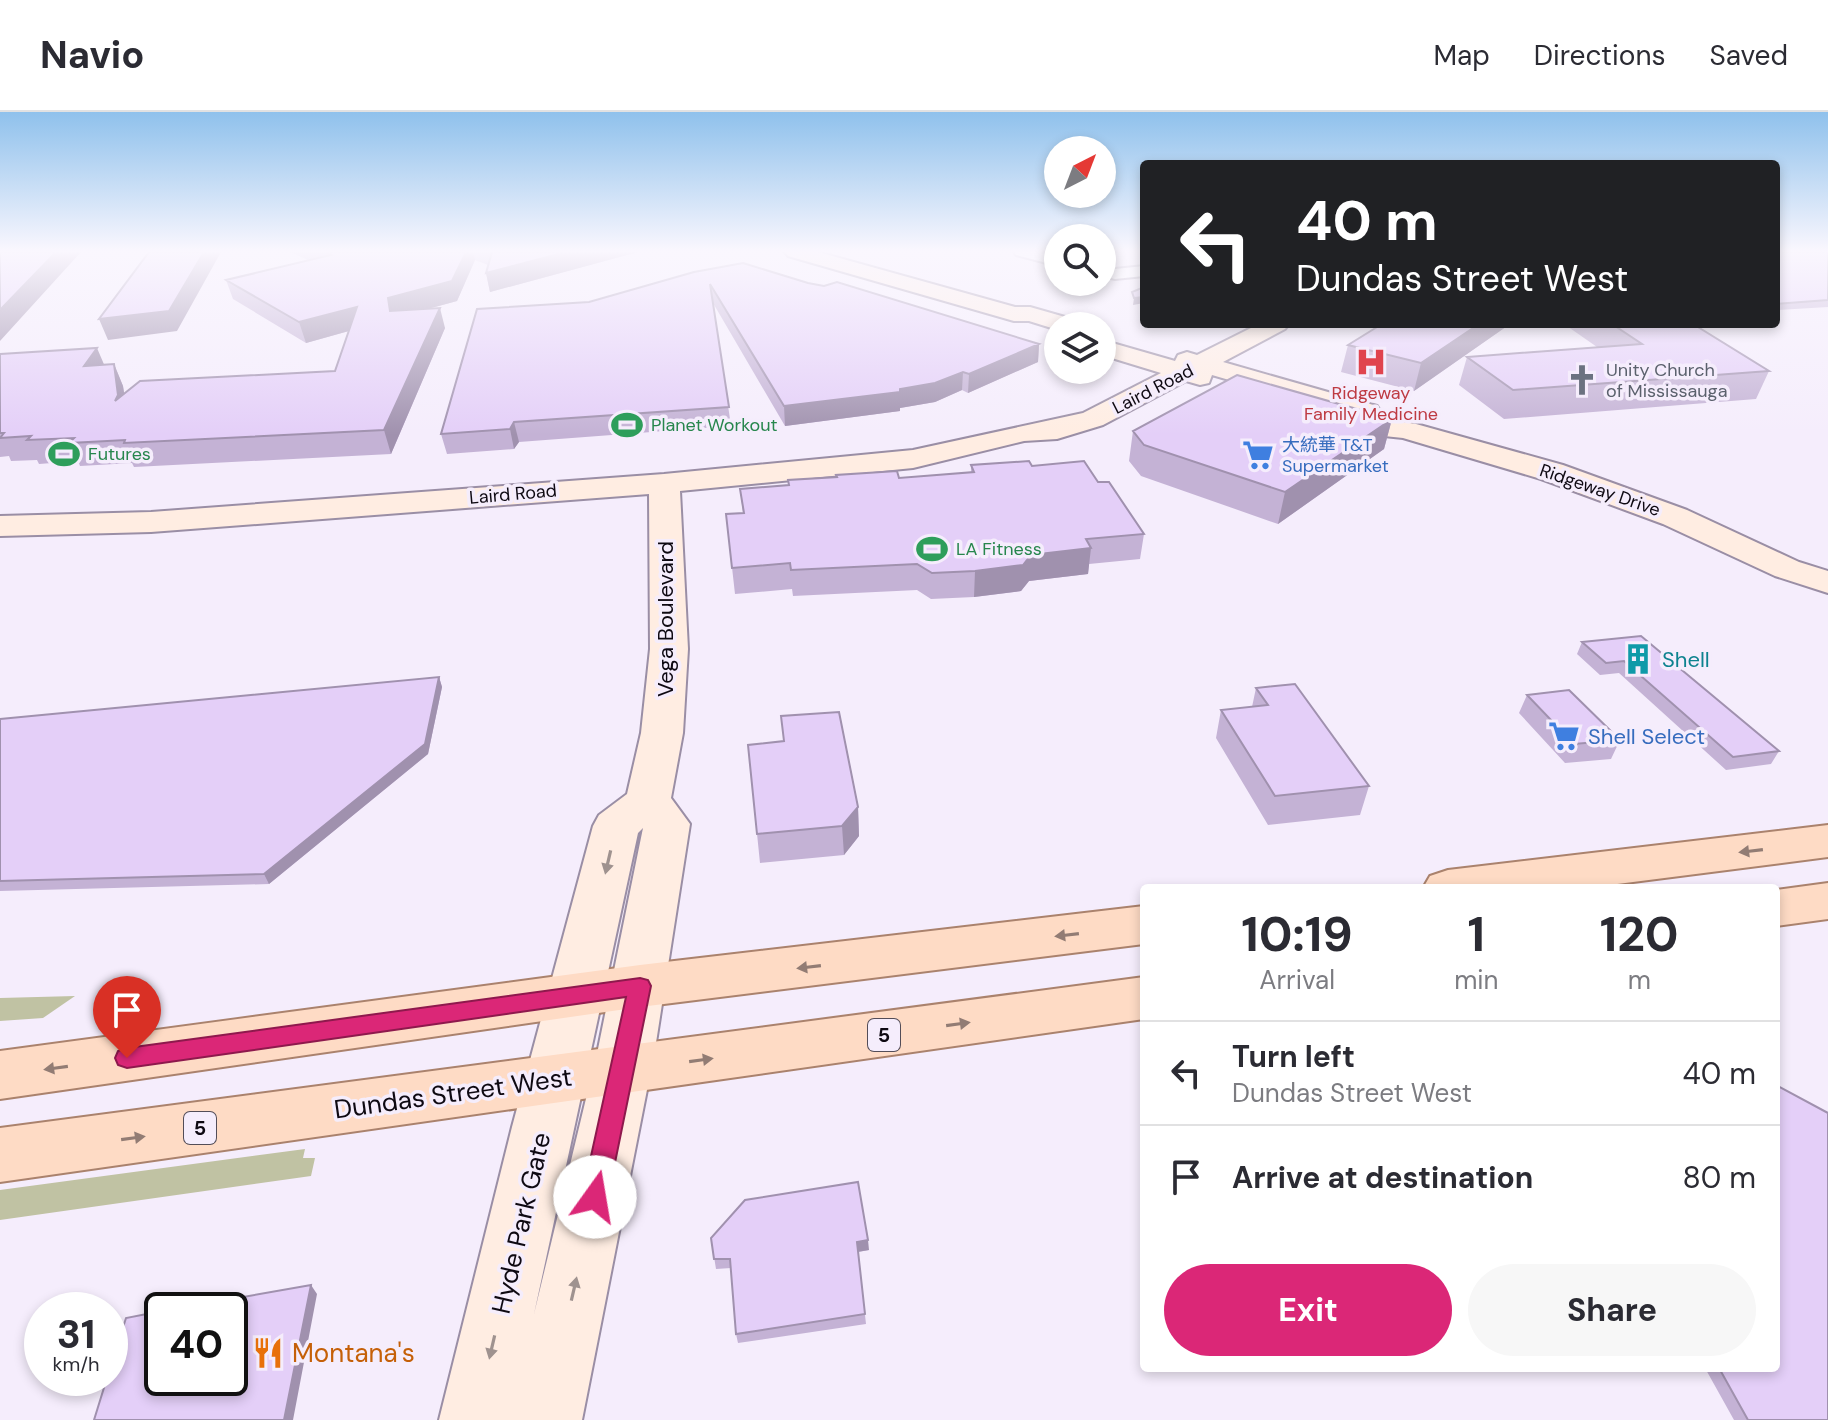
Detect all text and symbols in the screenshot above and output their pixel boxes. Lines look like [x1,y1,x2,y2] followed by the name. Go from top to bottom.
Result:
[40,30,144,80] text: Navio
[1433,37,1490,74] text: Map
[1534,37,1666,74] text: Directions
[1710,37,1788,74] text: Saved
[1044,136,1116,208] north arrow
[1044,136,1116,384] map controls
[1296,184,1438,257] text: 40 m
[1164,192,1268,296] icon: left
[1044,224,1116,296] button: search
[1296,255,1628,302] text: Dundas Street West
[1044,312,1116,384] button: layers
[1354,345,1388,379] hospital icon: Ridgeway Family Medicine
[1108,358,1198,420] street label: Laird Road
[1606,358,1727,403] place label: Unity Church of Mississauga
[1565,363,1599,397] church icon: Unity Church of Mississauga
[1304,381,1438,426] place label: Ridgeway Family Medicine
[610,408,644,442] sports icon: Planet Workout
[651,413,778,437] place label: Planet Workout
[1282,433,1389,478] place label: 大統華 T&T Supermarket
[47,437,81,471] sports icon: Futures
[1241,438,1275,472] supermarket icon: 大統華 T&T Supermarket
[88,442,151,466] place label: Futures
[1536,458,1664,522] street label: Ridgeway Drive
[468,478,558,510] street label: Laird Road
[915,532,949,566] sports icon: LA Fitness
[956,537,1042,561] place label: LA Fitness
[651,541,680,697] street label: Vega Boulevard
[1621,642,1655,676] building icon: Shell
[1662,645,1710,674] place label: Shell
[1547,719,1581,753] supermarket icon: Shell Select
[1588,722,1705,751] place label: Shell Select
[1738,845,1763,858] one-way arrow
[601,850,613,875] one-way arrow
[1241,903,1353,966] text: 10:19
[1468,903,1485,966] text: 1
[1600,903,1679,966] text: 120
[1054,928,1079,941] one-way arrow
[796,961,821,974] one-way arrow
[1259,963,1335,997] text: Arrival
[1454,963,1498,997] text: min
[1628,963,1651,997] text: m
[93,976,161,1058] pin
[105,988,149,1032] icon: arrive
[946,1017,971,1030] one-way arrow
[868,1019,900,1051] road number: 5
[1232,1037,1355,1076] text: Turn left
[1164,1051,1208,1095] icon: left
[688,1053,713,1066] one-way arrow
[1683,1054,1756,1093] text: 40 m
[332,1059,574,1127] street label: Dundas Street West
[43,1061,68,1074] one-way arrow
[1232,1076,1472,1110] text: Dundas Street West
[184,1112,216,1144] road number: 5
[484,1129,558,1317] street label: Hyde Park Gate
[121,1131,146,1144] one-way arrow
[553,1155,637,1239] position arrow
[1164,1155,1208,1199] icon: arrive
[1232,1158,1533,1197] text: Arrive at destination
[1683,1158,1756,1197] text: 80 m
[1164,1264,1452,1356] button: Exit
[1468,1264,1756,1356] button: Share
[568,1277,581,1302] one-way arrow
[144,1292,248,1396] speed limit sign: 40
[57,1308,95,1360] text: 31
[485,1335,498,1360] one-way arrow
[251,1336,285,1370] restaurant icon: Montana's
[292,1336,415,1370] place label: Montana's
[52,1351,100,1377] text: km/h

